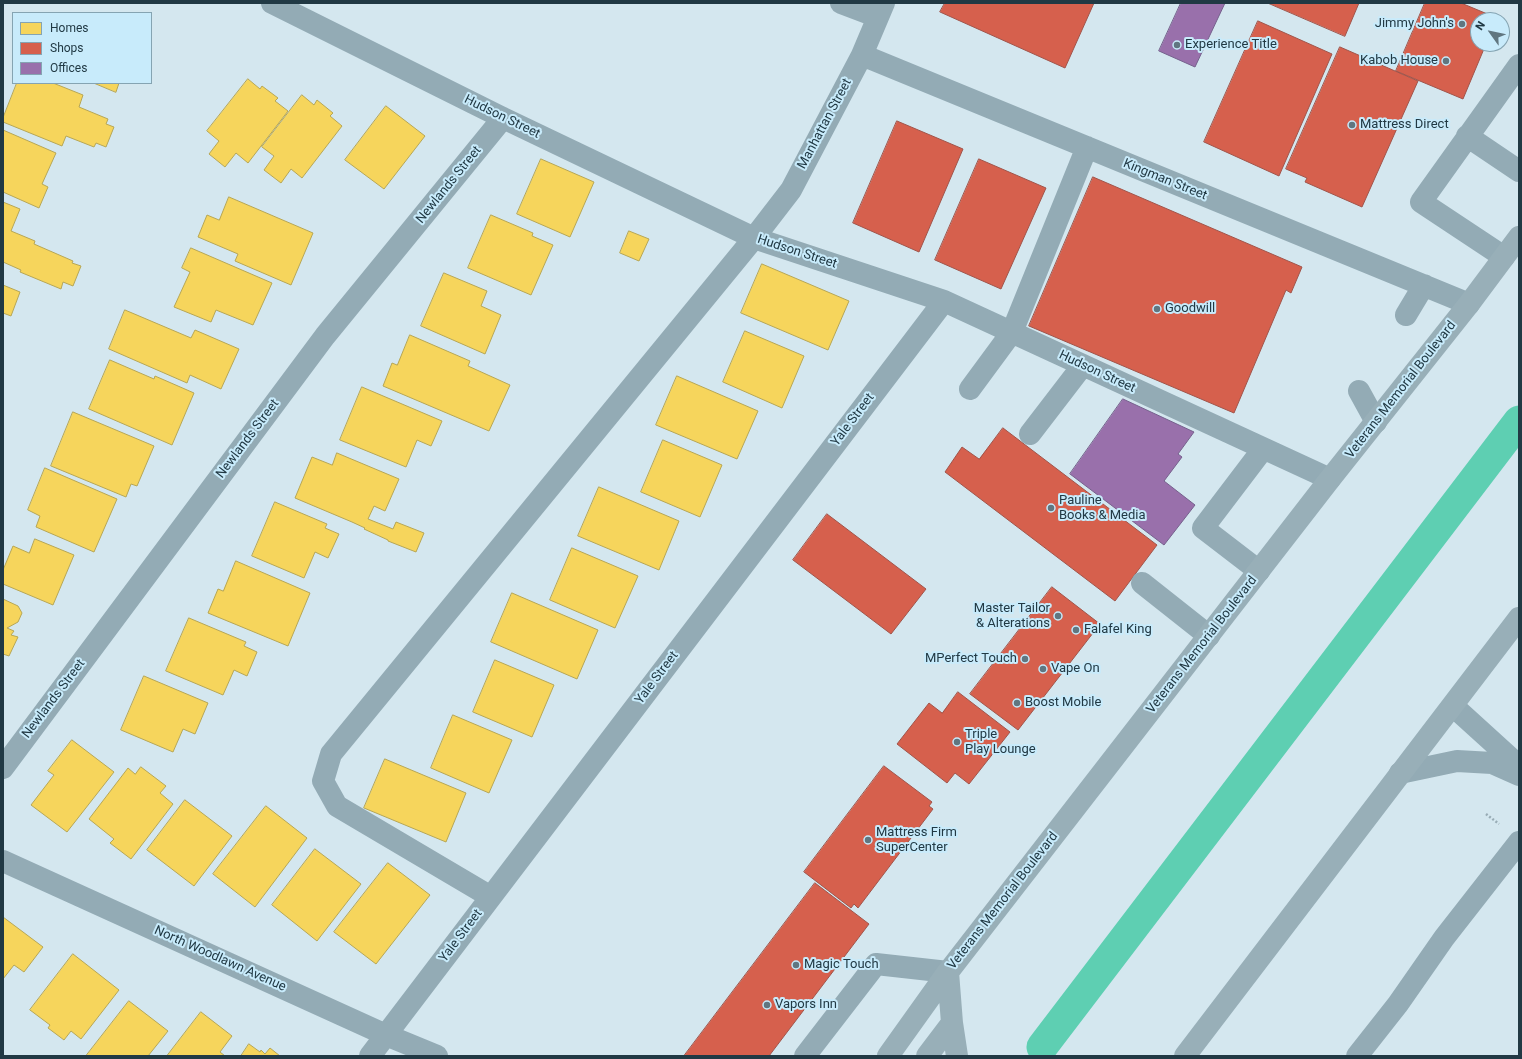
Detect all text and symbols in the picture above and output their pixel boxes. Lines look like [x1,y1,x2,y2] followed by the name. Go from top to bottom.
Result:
[12,12,152,84] legend
[1470,12,1510,52] north arrow
[1375,16,1454,32] place label: Jimmy John's
[1457,19,1467,29] marker: Jimmy John's
[1473,19,1488,33] text: N
[50,21,88,35] text: Homes
[1185,37,1277,53] place label: Experience Title
[1172,40,1182,50] marker: Experience Title
[50,41,84,55] text: Shops
[1360,53,1438,69] place label: Kabob House
[1441,56,1451,66] marker: Kabob House
[50,61,87,75] text: Offices
[795,76,855,172] street label: Manhattan Street
[461,92,543,142] street label: Hudson Street
[1360,117,1449,133] place label: Mattress Direct
[1347,120,1357,130] marker: Mattress Direct
[413,143,485,227] street label: Newlands Street
[1121,156,1209,204] street label: Kingman Street
[755,232,839,272] street label: Hudson Street
[1165,301,1215,317] place label: Goodwill
[1152,304,1162,314] marker: Goodwill
[1343,318,1459,462] street label: Veterans Memorial Boulevard
[1056,347,1138,397] street label: Hudson Street
[828,391,878,449] street label: Yale Street
[213,396,283,482] street label: Newlands Street
[1059,493,1146,524] place label: Pauline Books & Media
[1046,503,1056,513] marker: Pauline Books & Media
[1144,573,1260,717] street label: Veterans Memorial Boulevard
[974,601,1050,632] place label: Master Tailor & Alterations
[1053,611,1063,621] marker: Master Tailor & Alterations
[1084,622,1152,638] place label: Falafel King
[1071,625,1081,635] marker: Falafel King
[632,649,682,707] street label: Yale Street
[925,651,1017,667] place label: MPerfect Touch
[1020,654,1030,664] marker: MPerfect Touch
[19,656,89,742] street label: Newlands Street
[1051,661,1100,677] place label: Vape On
[1038,664,1048,674] marker: Vape On
[1025,695,1101,711] place label: Boost Mobile
[1012,698,1022,708] marker: Boost Mobile
[965,727,1036,758] place label: Triple Play Lounge
[952,737,962,747] marker: Triple Play Lounge
[876,825,957,856] place label: Mattress Firm SuperCenter
[945,829,1061,973] street label: Veterans Memorial Boulevard
[863,835,873,845] marker: Mattress Firm SuperCenter
[436,907,486,965] street label: Yale Street
[152,923,288,995] street label: North Woodlawn Avenue
[804,957,879,973] place label: Magic Touch
[791,960,801,970] marker: Magic Touch
[775,997,837,1013] place label: Vapors Inn
[762,1000,772,1010] marker: Vapors Inn

